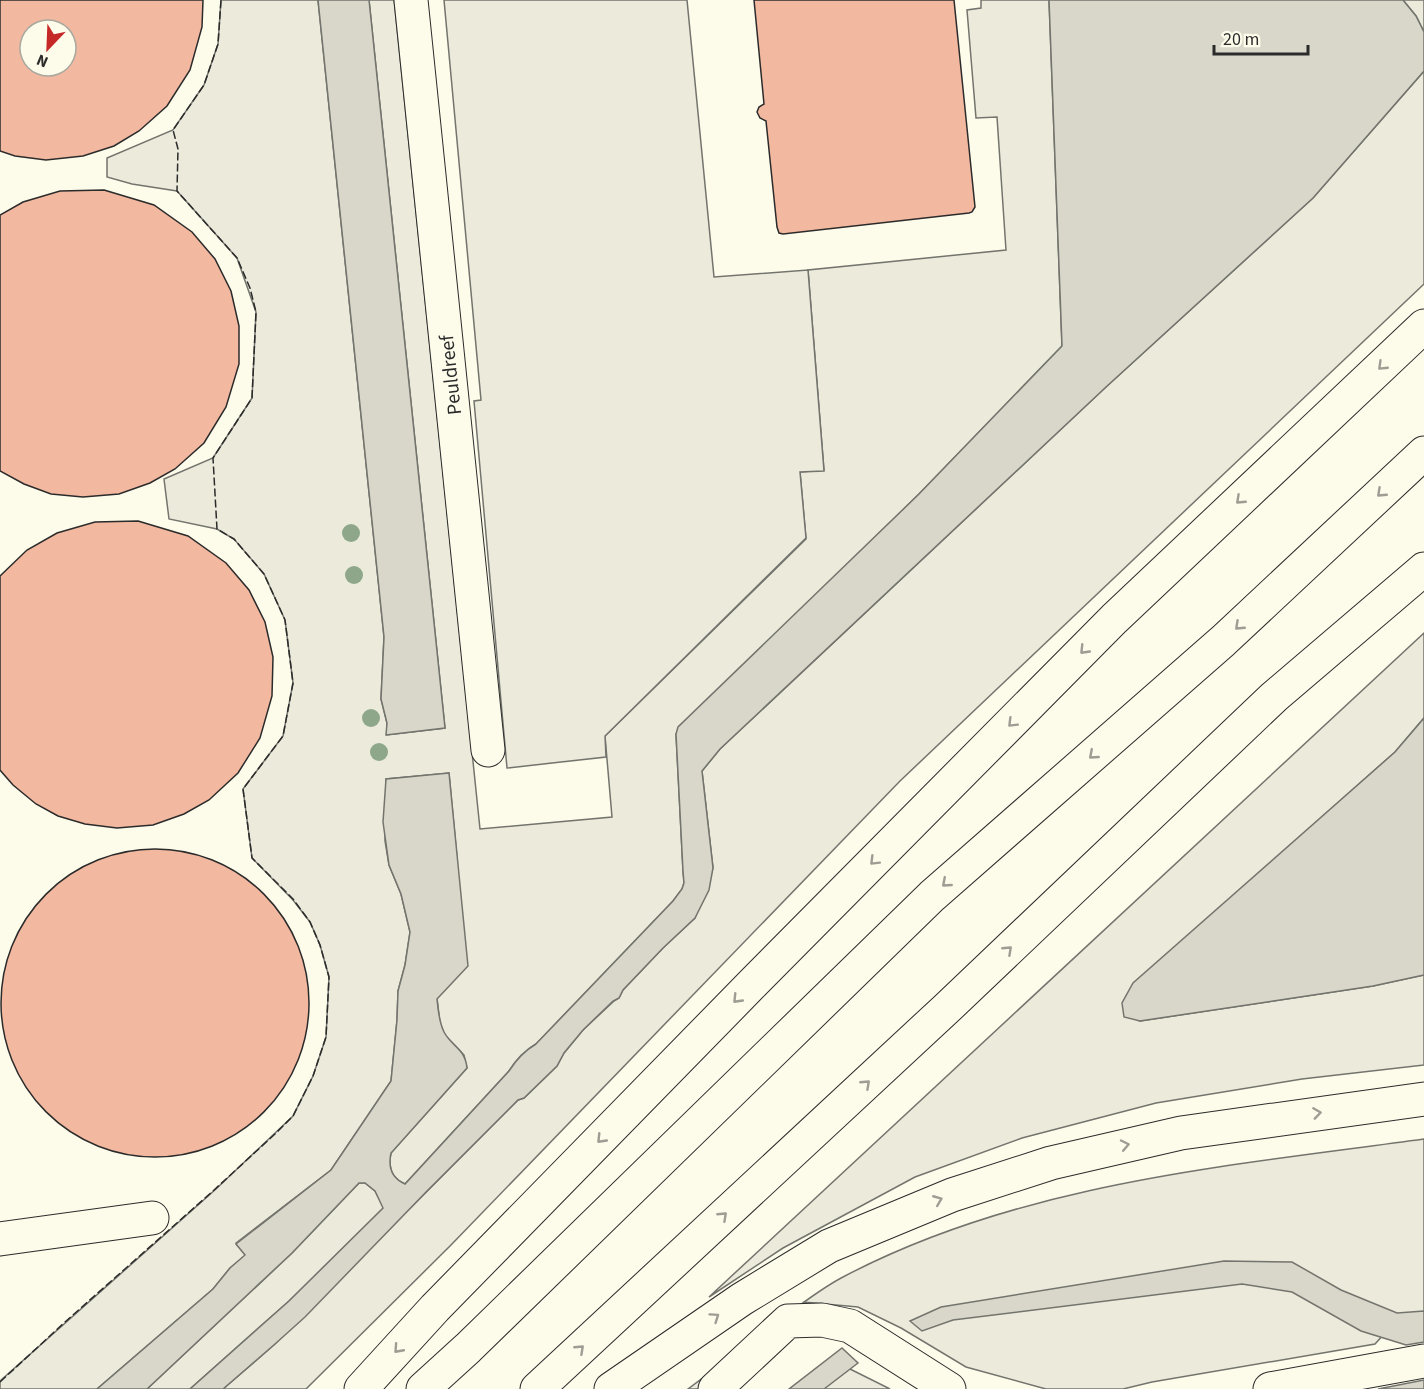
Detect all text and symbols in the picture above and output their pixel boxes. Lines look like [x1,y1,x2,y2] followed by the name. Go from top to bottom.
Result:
[18,18,78,78] north arrow
[1214,18,1308,56] scale bar
[1223,27,1259,52] text: 20 m
[33,49,52,73] text: N
[433,332,469,416] street label: Peuldreef
[1379,359,1390,370] one-way arrow
[1378,485,1389,496] one-way arrow
[1237,493,1247,504] one-way arrow
[1235,619,1245,630] one-way arrow
[1080,642,1091,653] one-way arrow
[1008,715,1019,726] one-way arrow
[1089,748,1100,759] one-way arrow
[871,854,881,865] one-way arrow
[942,876,953,887] one-way arrow
[1001,946,1011,957] one-way arrow
[733,993,744,1003] one-way arrow
[858,1080,869,1091] one-way arrow
[1313,1107,1322,1120] one-way arrow
[597,1131,608,1142] one-way arrow
[1120,1139,1130,1152] one-way arrow
[932,1195,943,1207] one-way arrow
[715,1213,726,1224] one-way arrow
[708,1313,719,1324] one-way arrow
[394,1342,405,1352] one-way arrow
[573,1345,584,1356] one-way arrow

